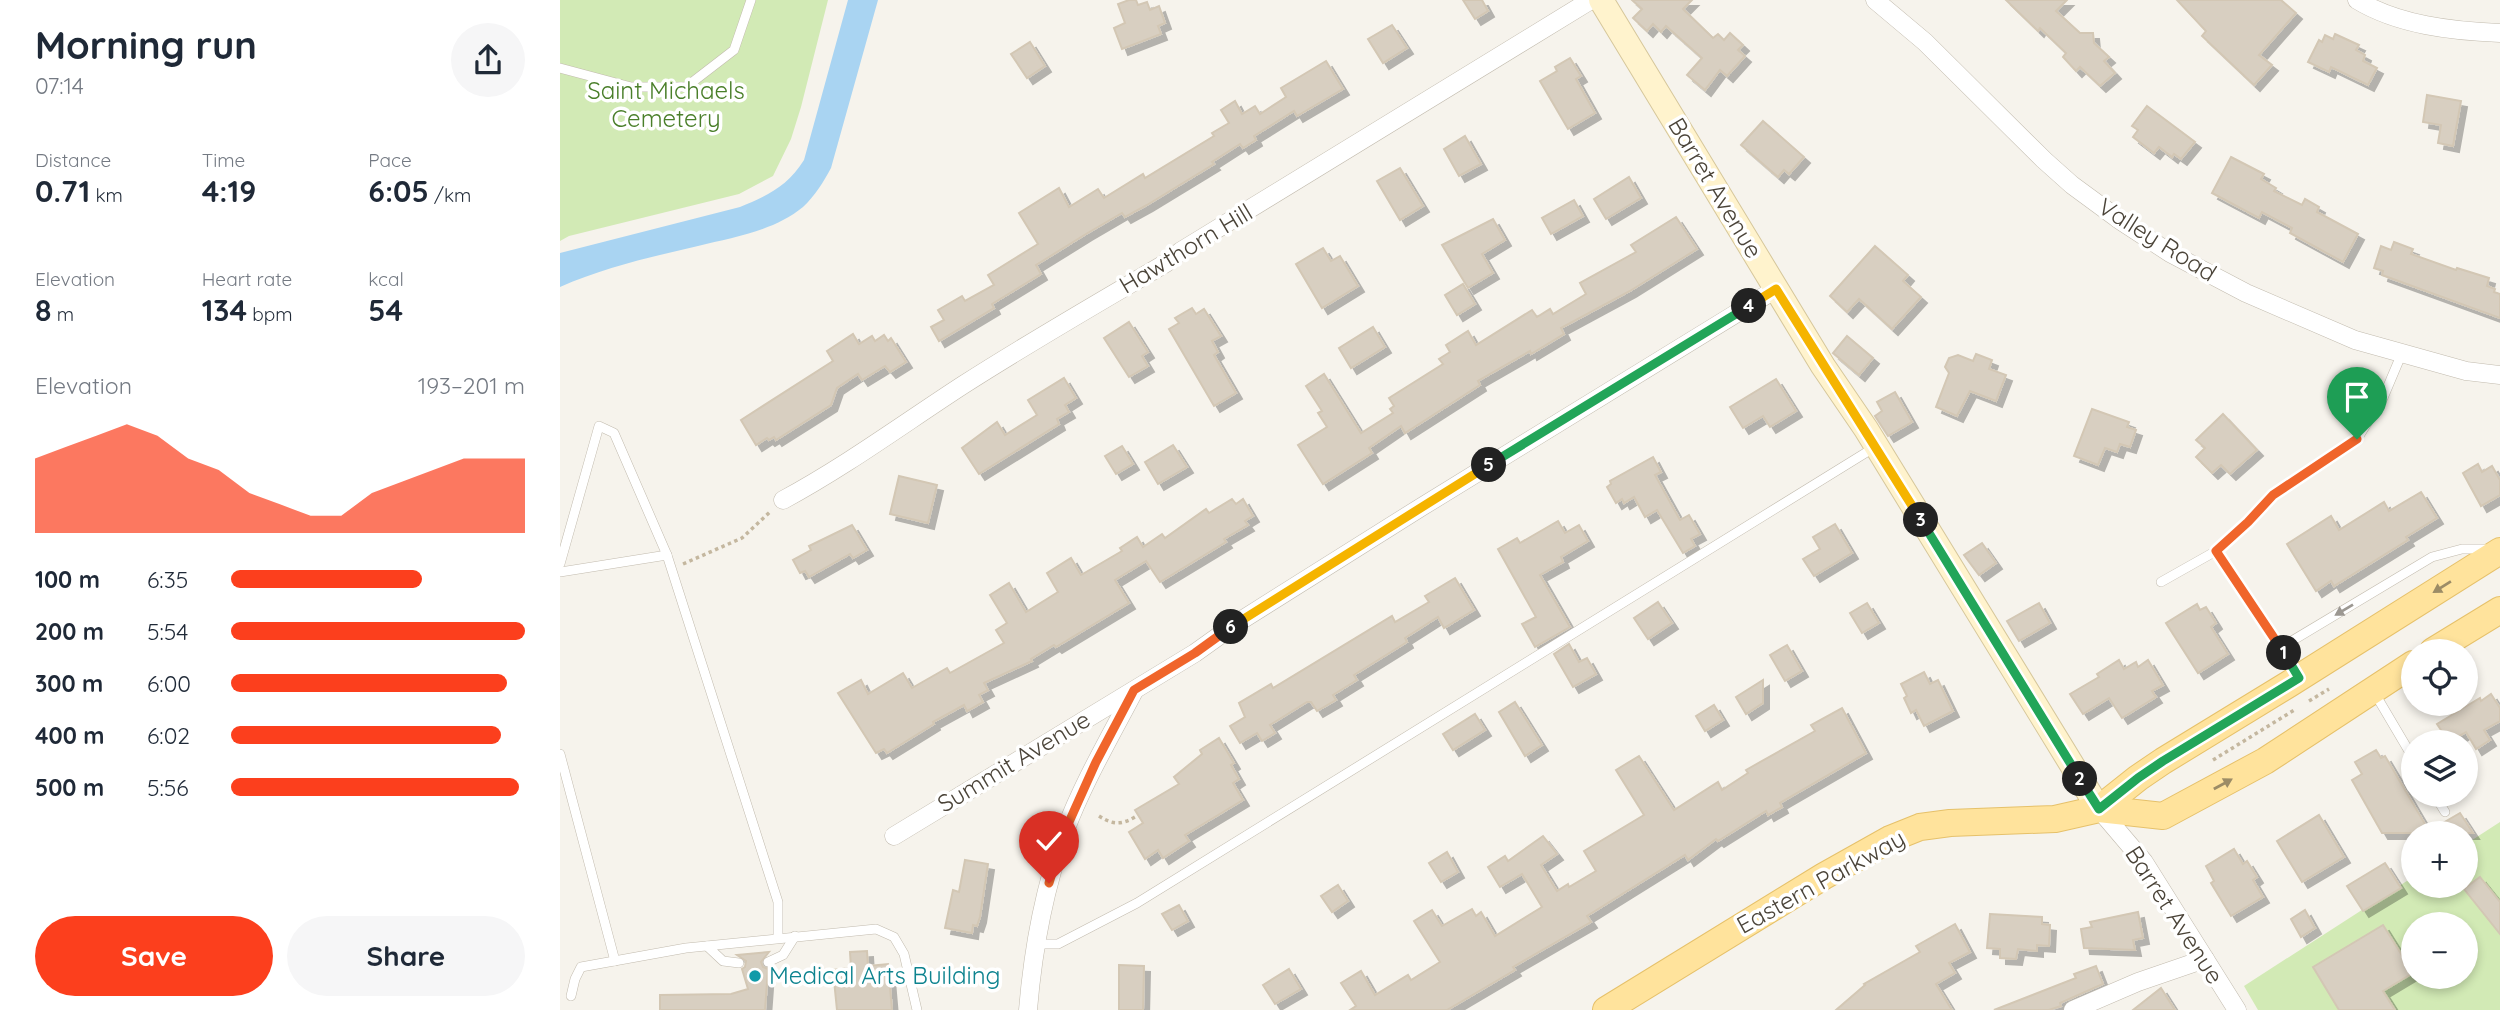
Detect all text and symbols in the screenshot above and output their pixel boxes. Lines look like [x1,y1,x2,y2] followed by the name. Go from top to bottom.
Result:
[35,21,257,69] text: Morning run
[451,23,525,97] button: share
[35,71,84,100] text: 07:14
[587,75,745,133] park label: Saint Michaels Cemetery
[1662,112,1770,263] street label: Barret Avenue
[35,148,111,172] text: Distance
[202,148,245,172] text: Time
[368,148,412,172] text: Pace
[35,172,90,210] text: 0.71
[202,172,256,210] text: 4:19
[368,172,429,210] text: 6:05
[90,183,123,207] text: km
[429,183,471,207] text: /km
[2093,191,2222,287] street label: Valley Road
[1113,197,1258,300] street label: Hawthorn Hill
[35,267,115,291] text: Elevation
[202,267,292,291] text: Heart rate
[368,267,404,291] text: kcal
[1732,288,1766,324] pin: 4
[35,291,51,329] text: 8
[202,291,247,329] text: 134
[368,291,403,329] text: 54
[1743,293,1754,317] text: 4
[51,302,74,326] text: m
[247,302,293,326] text: bpm
[2327,367,2387,439] pin
[35,371,132,400] text: Elevation
[418,371,525,400] text: 193–201 m
[2338,378,2376,416] icon: arrive
[1472,448,1506,482] pin: 5
[1483,452,1494,476] text: 5
[1904,503,1938,538] pin: 3
[1915,507,1926,531] text: 3
[35,565,100,594] text: 100 m
[147,565,188,594] text: 6:35
[2433,581,2452,594] one-way arrow
[2335,603,2354,616] one-way arrow
[1214,610,1248,644] pin: 6
[1225,614,1236,638] text: 6
[35,617,104,646] text: 200 m
[147,617,189,646] text: 5:54
[2266,636,2302,670] pin: 1
[2401,639,2478,989] map controls
[2401,639,2478,716] button: locate
[2280,640,2287,664] text: 1
[35,669,103,698] text: 300 m
[147,669,191,698] text: 6:00
[932,704,1095,819] street label: Summit Avenue
[35,721,104,750] text: 400 m
[147,721,190,750] text: 6:02
[2401,730,2478,807] button: layers
[2062,762,2098,796] pin: 2
[2074,766,2085,790] text: 2
[35,773,104,802] text: 500 m
[147,773,189,802] text: 5:56
[2213,778,2233,790] one-way arrow
[1019,811,1079,883] pin
[2401,821,2478,898] button: +
[1030,822,1068,860] icon: check
[1731,822,1910,940] street label: Eastern Parkway
[2119,840,2231,989] street label: Barret Avenue
[2401,912,2478,989] button: −
[35,916,273,996] button: Save
[287,916,525,996] button: Share
[769,960,1001,990] place label: Medical Arts Building
[747,968,763,984] marker: Medical Arts Building

